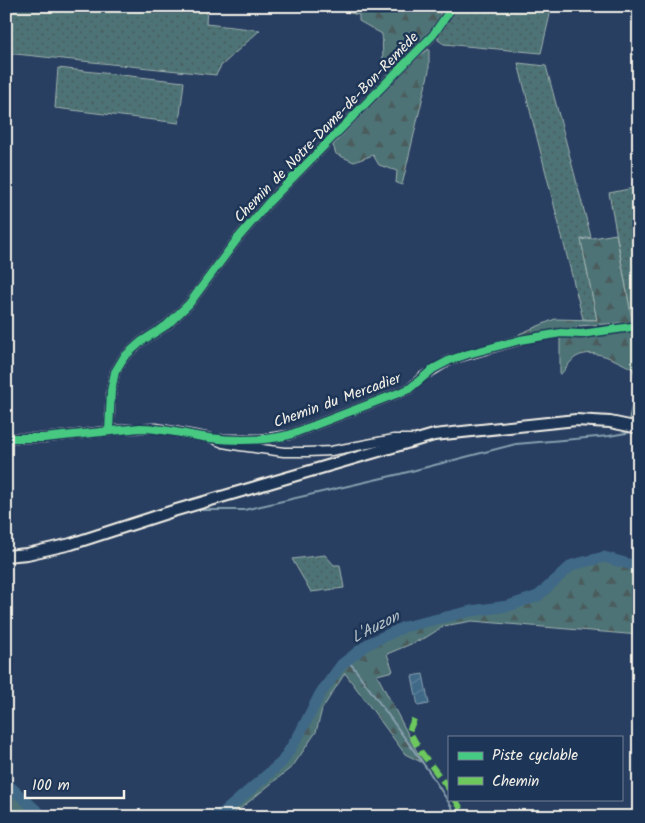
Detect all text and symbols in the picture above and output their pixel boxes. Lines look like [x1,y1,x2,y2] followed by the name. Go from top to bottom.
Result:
[229,26,425,229] street label: Chemin de Notre-Dame-de-Bon-Remède
[270,366,405,435] street label: Chemin du Mercadier
[347,604,406,650] water label: L'Auzon
[448,736,622,800] legend
[492,744,578,768] text: Piste cyclable
[25,768,124,800] scale bar
[492,770,539,794] text: Chemin
[32,774,70,798] text: 100 m

